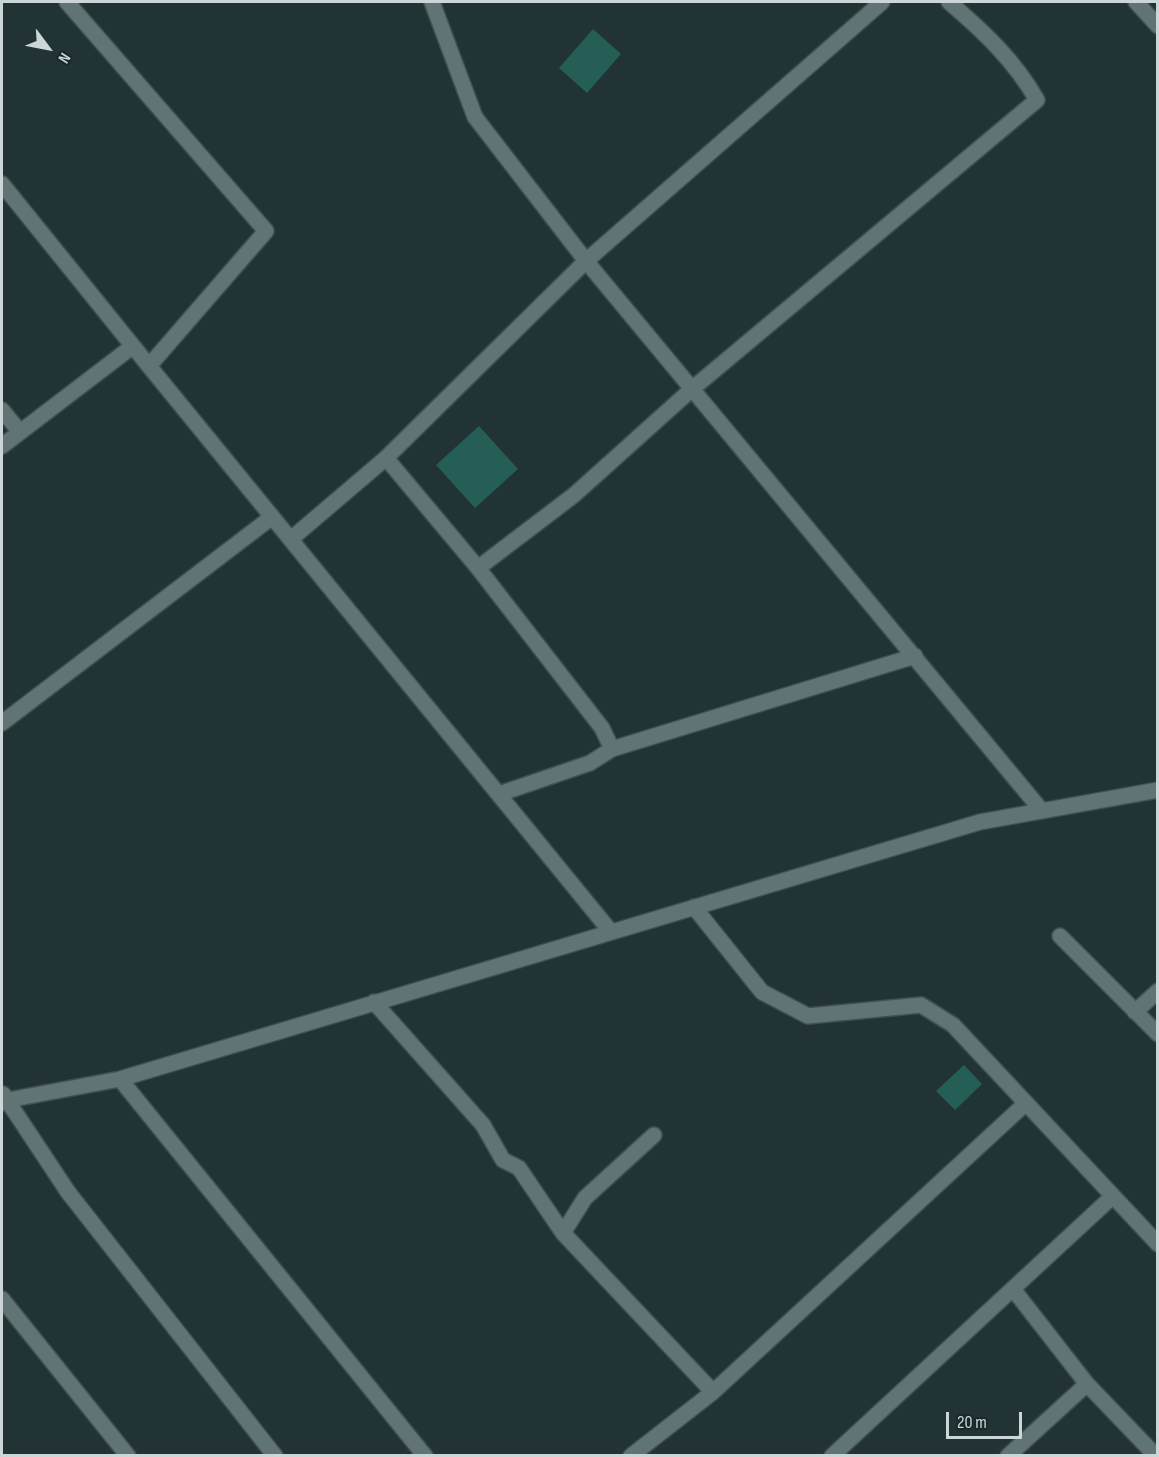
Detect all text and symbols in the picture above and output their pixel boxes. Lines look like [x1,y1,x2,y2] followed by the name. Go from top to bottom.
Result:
[18,18,78,78] north arrow
[53,49,74,66] text: N
[949,1400,1026,1438] scale bar
[957,1412,987,1433] text: 20 m

